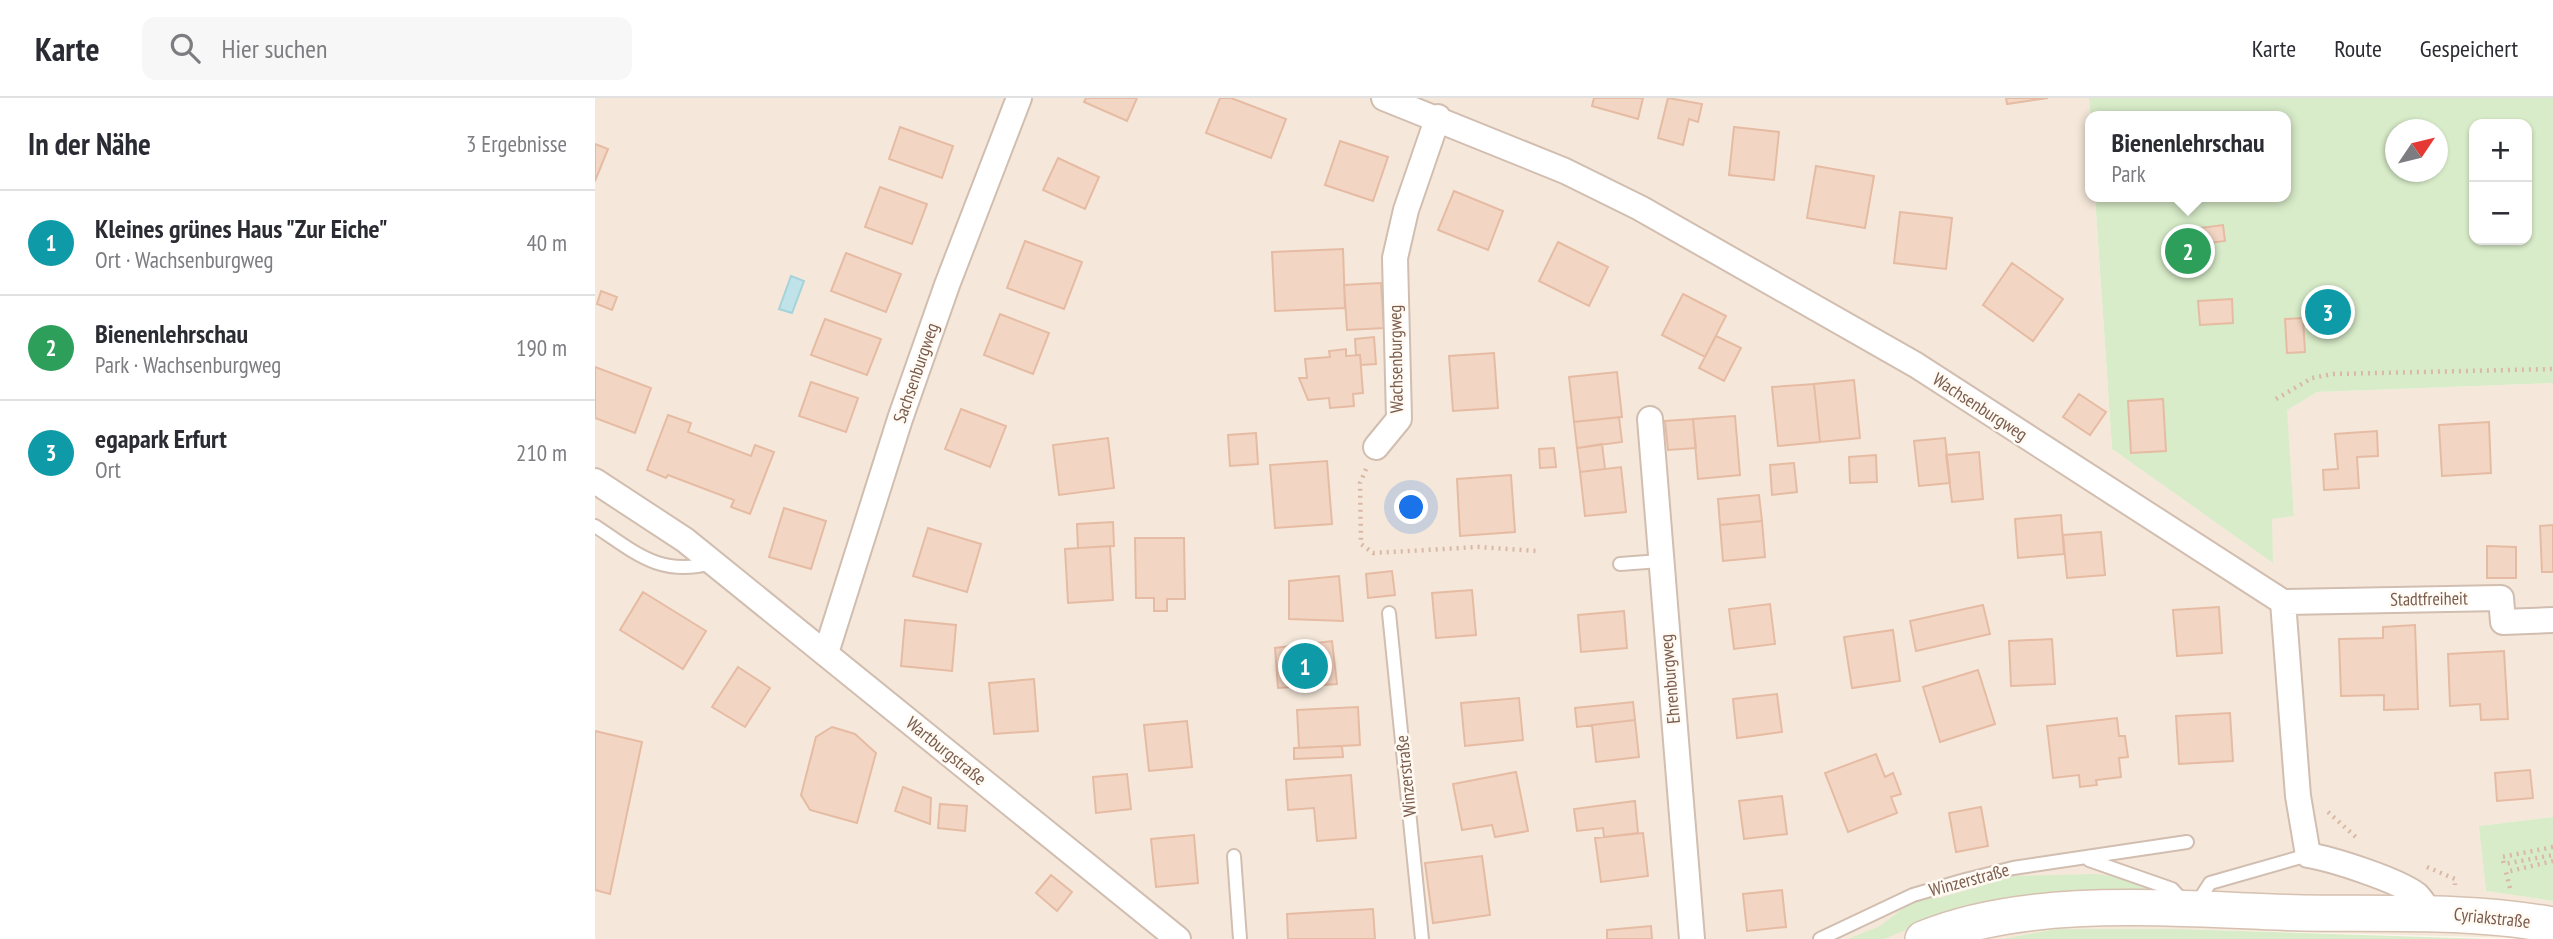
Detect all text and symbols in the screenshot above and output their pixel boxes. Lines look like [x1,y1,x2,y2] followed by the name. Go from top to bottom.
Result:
[142,17,632,80] search box
[35,27,100,70] text: Karte
[166,29,204,67] icon: search
[222,32,327,65] text: Hier suchen
[2252,33,2296,64] text: Karte
[2334,33,2382,64] text: Route
[2420,33,2518,64] text: Gespeichert
[2085,111,2291,202] popup
[2385,119,2448,182] north arrow
[2469,119,2532,245] map controls
[2469,119,2532,182] button: +
[28,124,151,163] text: In der Nähe
[2111,126,2265,159] text: Bienenlehrschau
[466,129,567,158] text: 3 Ergebnisse
[2111,159,2146,188] text: Park
[2469,182,2532,245] button: −
[95,212,388,245] text: Kleines grünes Haus "Zur Eiche"
[2165,225,2211,277] pin: 2
[46,228,57,257] text: 1
[526,228,567,257] text: 40 m
[95,245,273,274] text: Ort · Wachsenburgweg
[2305,286,2351,338] pin: 3
[1383,305,1408,413] street label: Wachsenburgweg
[95,317,248,350] text: Bienenlehrschau
[888,320,943,426] street label: Sachsenburgweg
[46,333,57,362] text: 2
[516,333,567,362] text: 190 m
[95,350,281,379] text: Park · Wachsenburgweg
[1929,367,2032,446] street label: Wachsenburgweg
[95,422,227,455] text: egapark Erfurt
[46,438,57,467] text: 3
[516,438,567,467] text: 210 m
[95,455,121,484] text: Ort
[1394,490,1428,524] your location
[2390,586,2468,611] street label: Stadtfreiheit
[1654,633,1685,725] street label: Ehrenburgweg
[1282,640,1328,692] pin: 1
[901,711,991,790] street label: Wartburgstraße
[1390,734,1421,818] street label: Winzerstraße
[1926,858,2011,901] street label: Winzerstraße
[2453,902,2531,933] street label: Cyriakstraße

